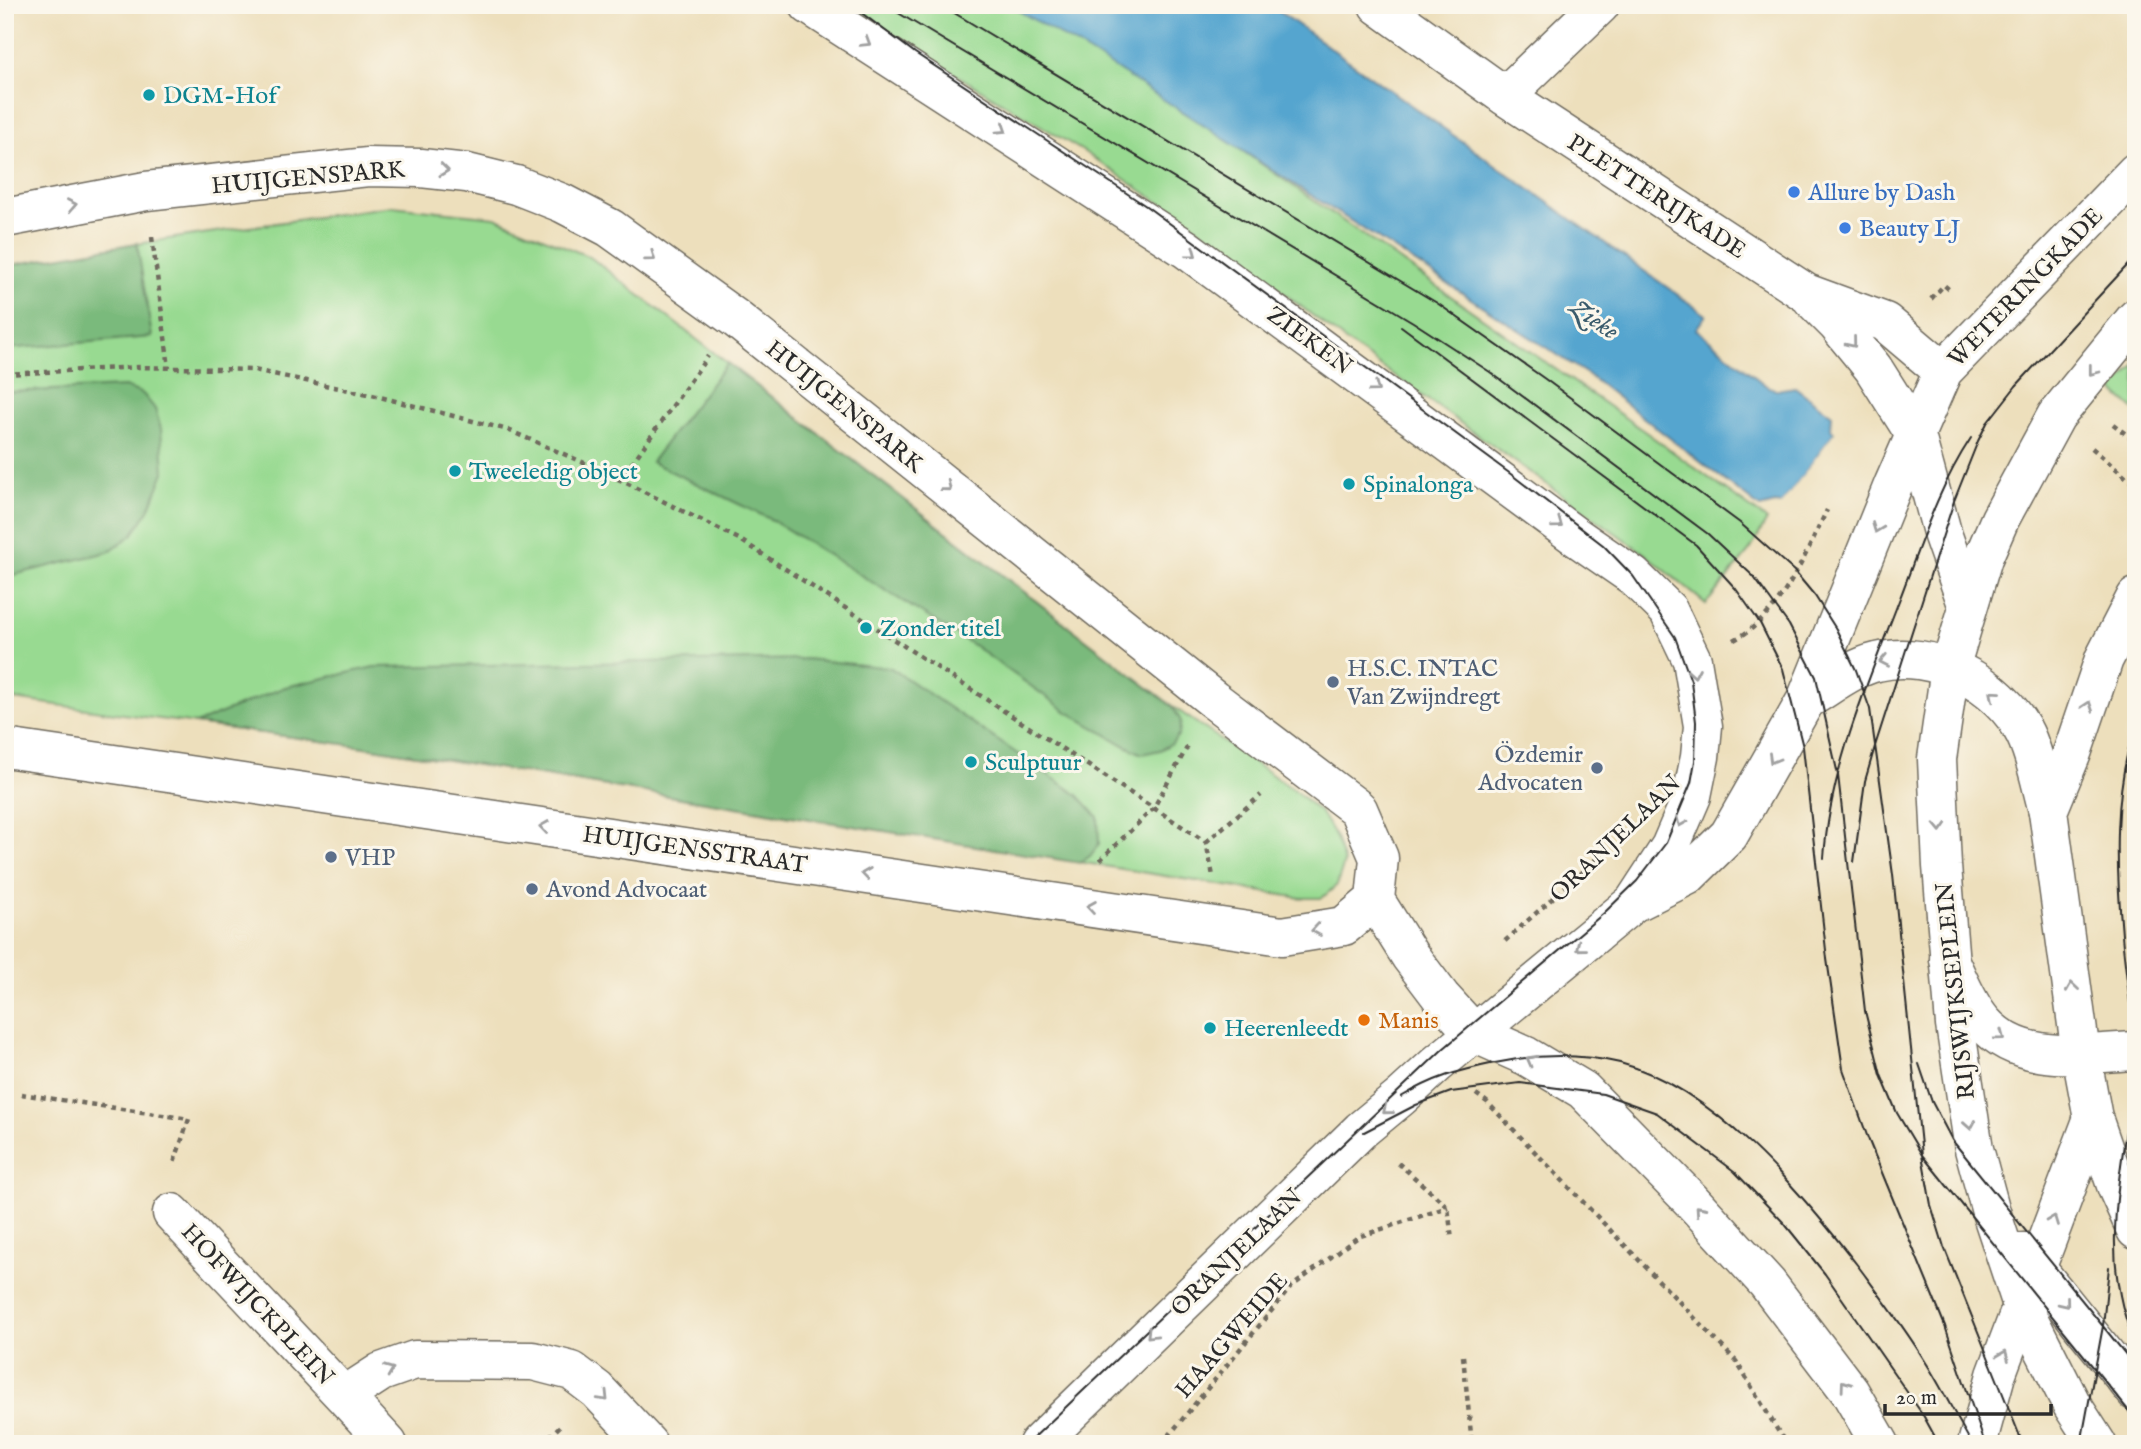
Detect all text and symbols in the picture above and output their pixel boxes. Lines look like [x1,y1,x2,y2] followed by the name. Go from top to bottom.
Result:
[859,33,872,46] one-way arrow
[163,81,281,112] place label: DGM-Hof
[141,87,157,103] marker: DGM-Hof
[994,120,1007,133] one-way arrow
[1561,128,1751,267] street label: PLETTERIJKADE
[210,155,407,202] street label: HUIJGENSPARK
[439,162,450,177] one-way arrow
[1807,178,1955,209] place label: Allure by Dash
[1786,184,1802,200] marker: Allure by Dash
[66,198,78,213] one-way arrow
[1942,202,2110,375] street label: WETERINGKADE
[1859,214,1961,245] place label: Beauty LJ
[1837,220,1853,236] marker: Beauty LJ
[1184,245,1197,258] one-way arrow
[643,249,656,262] one-way arrow
[1561,290,1625,349] water label: Zieke
[1260,300,1358,383] street label: ZIEKEN
[759,334,930,481] street label: HUIJGENSPARK
[1844,335,1857,347] one-way arrow
[2089,363,2102,376] one-way arrow
[1367,380,1380,393] one-way arrow
[469,457,638,488] place label: Tweeledig object
[447,463,463,479] marker: Tweeledig object
[1363,470,1474,501] place label: Spinalonga
[1341,476,1357,492] marker: Spinalonga
[939,479,951,492] one-way arrow
[1550,515,1563,528] one-way arrow
[1871,521,1885,533] one-way arrow
[880,614,1001,645] place label: Zonder titel
[858,620,874,636] marker: Zonder titel
[1878,653,1890,668] one-way arrow
[1346,654,1500,713] place label: H.S.C. INTAC Van Zwijndregt
[1686,667,1701,679] one-way arrow
[1325,674,1341,690] marker: H.S.C. INTAC Van Zwijndregt
[1989,691,2002,703] one-way arrow
[2080,701,2094,713] one-way arrow
[1477,740,1583,799] place label: Özdemir Advocaten
[985,748,1082,779] place label: Sculptuur
[1768,752,1781,765] one-way arrow
[963,754,979,770] marker: Sculptuur
[1589,760,1605,776] marker: Özdemir Advocaten
[1544,768,1689,910] street label: ORANJELAAN
[1675,816,1689,828] one-way arrow
[581,819,810,882] street label: HUIJGENSSTRAAT
[538,820,550,835] one-way arrow
[1933,822,1948,833] one-way arrow
[344,843,395,874] place label: VHP
[323,849,339,865] marker: VHP
[860,867,872,882] one-way arrow
[545,875,707,906] place label: Avond Advocaat
[1930,880,1983,1101] street label: RIJSWIJKSEPLEIN
[524,881,540,897] marker: Avond Advocaat
[1085,900,1097,915] one-way arrow
[1310,922,1322,937] one-way arrow
[1576,938,1588,951] one-way arrow
[2064,981,2079,993] one-way arrow
[1378,1006,1439,1037] place label: Manis
[1356,1012,1372,1028] marker: Manis
[1224,1014,1348,1045] place label: Heerenleedt
[1202,1020,1218,1036] marker: Heerenleedt
[1992,1028,2005,1040] one-way arrow
[1526,1055,1539,1068] one-way arrow
[1382,1101,1394,1114] one-way arrow
[1962,1119,1977,1131] one-way arrow
[1165,1182,1310,1324] street label: ORANJELAAN
[1696,1205,1708,1218] one-way arrow
[2045,1215,2059,1227] one-way arrow
[174,1217,340,1393] street label: HOFWIJCKPLEIN
[1169,1267,1295,1405] street label: HAAGWEIDE
[2057,1294,2069,1307] one-way arrow
[1146,1326,1159,1339] one-way arrow
[1996,1350,2010,1362] one-way arrow
[382,1365,394,1379] one-way arrow
[1885,1372,2052,1416] scale bar
[1840,1381,1853,1393] one-way arrow
[1896,1385,1937,1412] text: 20 m
[595,1389,608,1402] one-way arrow

